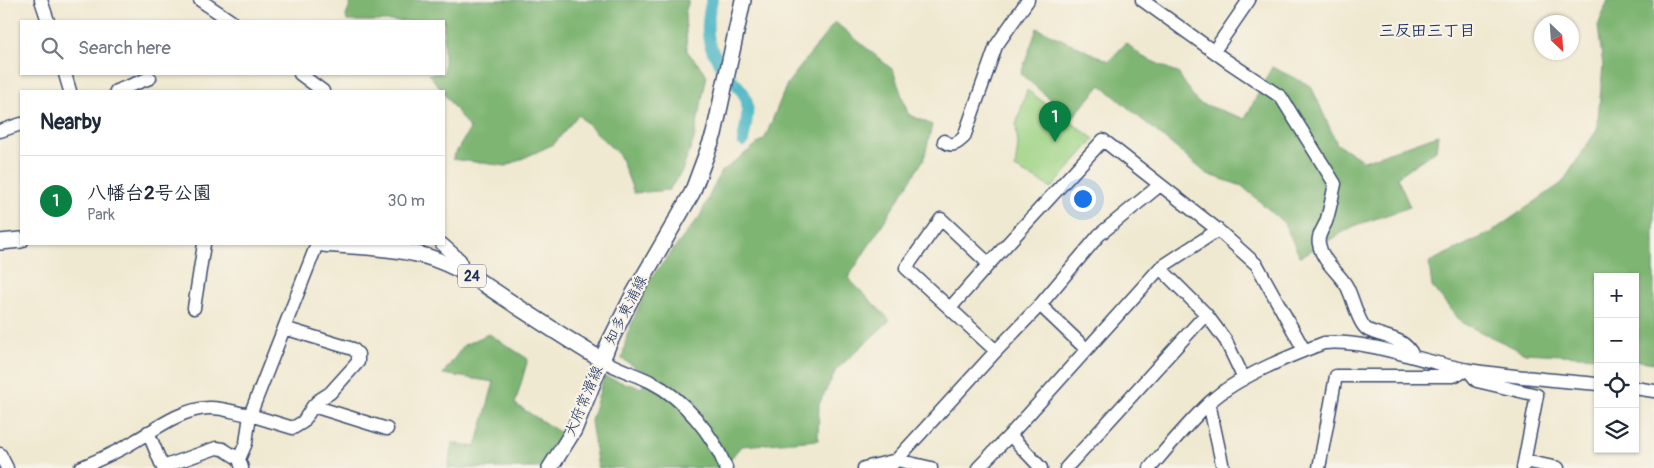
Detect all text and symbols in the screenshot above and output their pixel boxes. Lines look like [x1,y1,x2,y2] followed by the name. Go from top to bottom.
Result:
[1534,15,1579,60] north arrow
[20,20,445,75] search box
[1379,21,1475,41] district label: 三反田三丁目
[38,34,66,62] icon: search
[78,36,171,60] text: Search here
[1039,101,1071,142] pin: 1
[40,109,101,136] text: Nearby
[87,181,212,205] text: 八幡台2号公園
[1070,186,1096,212] your location
[53,191,59,211] text: 1
[387,191,425,211] text: 30 m
[87,205,115,225] text: Park
[458,264,486,288] road number: 24
[601,272,651,348] street label: 知多東浦線
[1594,273,1639,453] map controls
[1594,273,1639,318] button: +
[1594,318,1639,363] button: −
[561,363,607,439] street label: 大府常滑線
[1594,363,1639,408] button: locate
[1594,408,1639,453] button: layers

